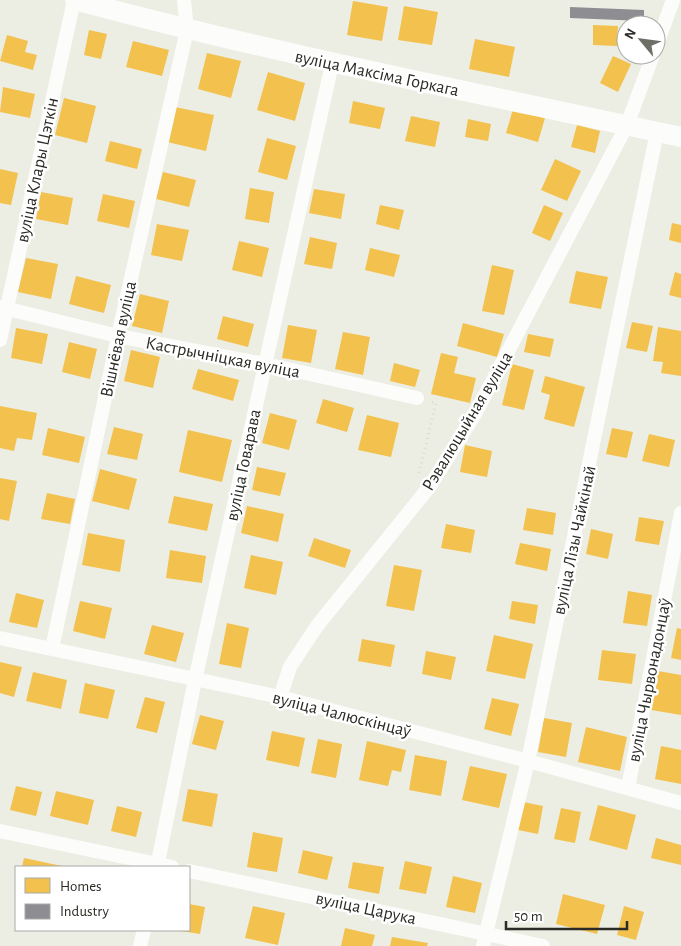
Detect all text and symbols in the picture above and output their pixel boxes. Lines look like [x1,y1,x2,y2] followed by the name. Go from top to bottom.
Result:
[616,15,666,65] north arrow
[622,27,639,42] text: N
[293,48,460,100] street label: вуліца Максіма Горкага
[14,96,62,244] street label: вуліца Клары Цэткін
[98,279,140,399] street label: Вішнёвая вуліца
[144,334,302,382] street label: Кастрычніцкая вуліца
[419,349,516,494] street label: Рэвалюцыйная вуліца
[223,408,265,523] street label: вуліца Говарава
[550,464,600,617] street label: вуліца Лізы Чайкінай
[625,596,675,764] street label: вуліца Чырвонадонцаў
[271,689,413,741] street label: вуліца Чалюскінцаў
[15,866,190,931] legend
[60,879,102,894] text: Homes
[314,890,418,928] street label: вуліца Царука
[506,898,627,930] scale bar
[60,904,109,919] text: Industry
[514,909,543,924] text: 50 m

